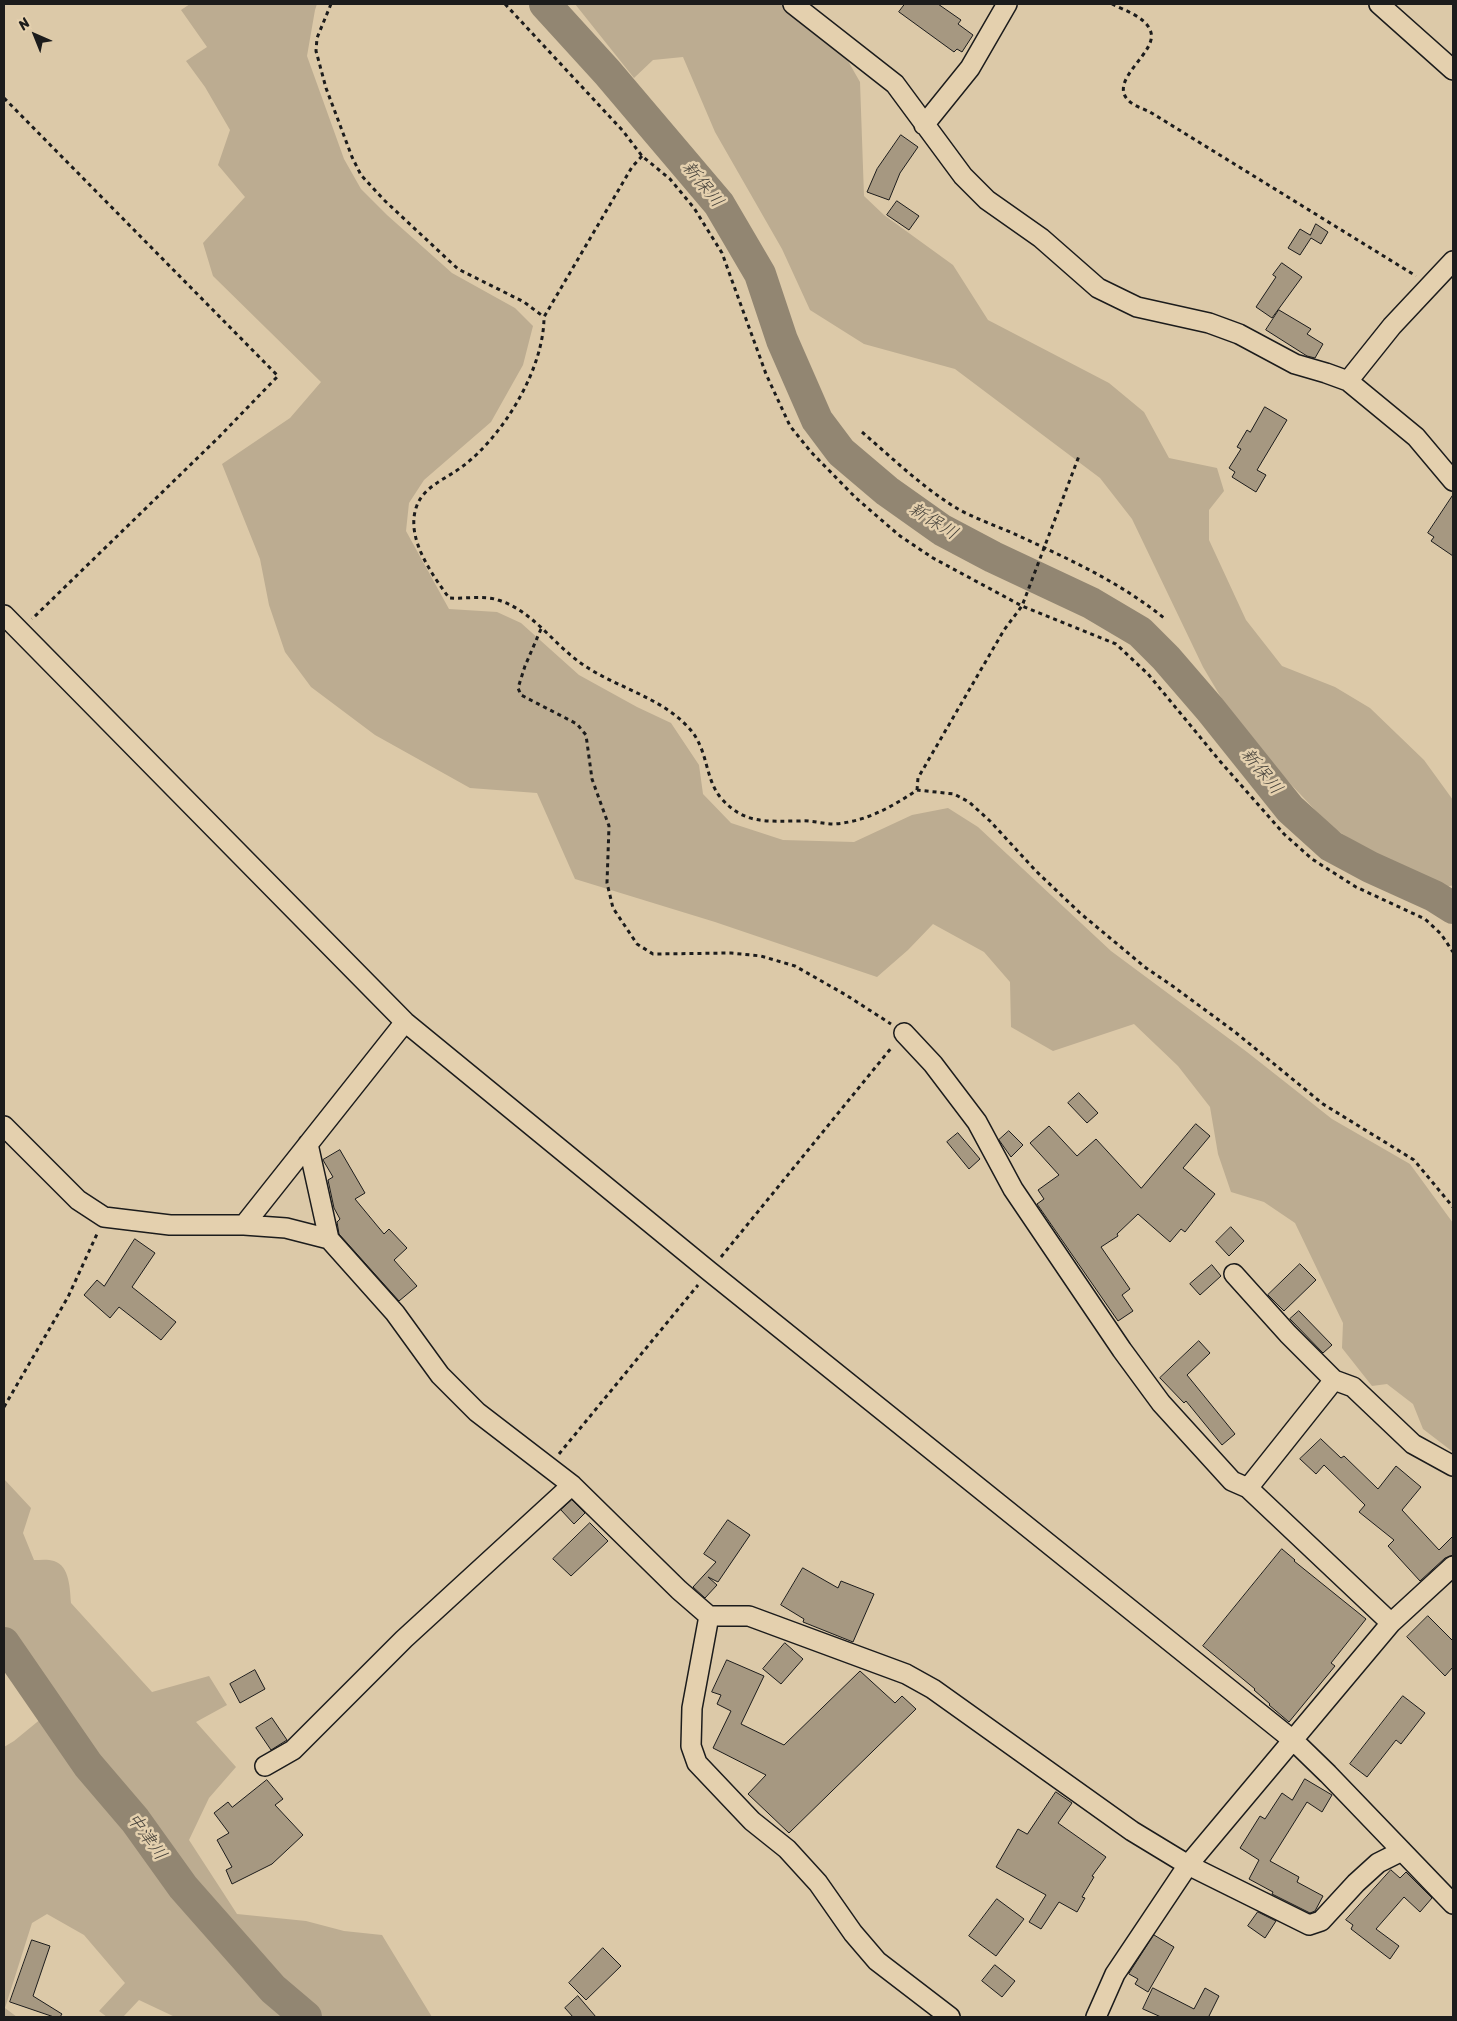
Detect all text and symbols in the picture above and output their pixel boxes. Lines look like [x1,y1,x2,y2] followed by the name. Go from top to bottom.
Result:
[10,10,60,60] north arrow
[12,11,36,36] text: N
[677,157,727,213] water label: 新保川
[904,499,962,545] water label: 新保川
[1236,744,1286,800] water label: 新保川
[121,1809,171,1865] water label: 中津川

